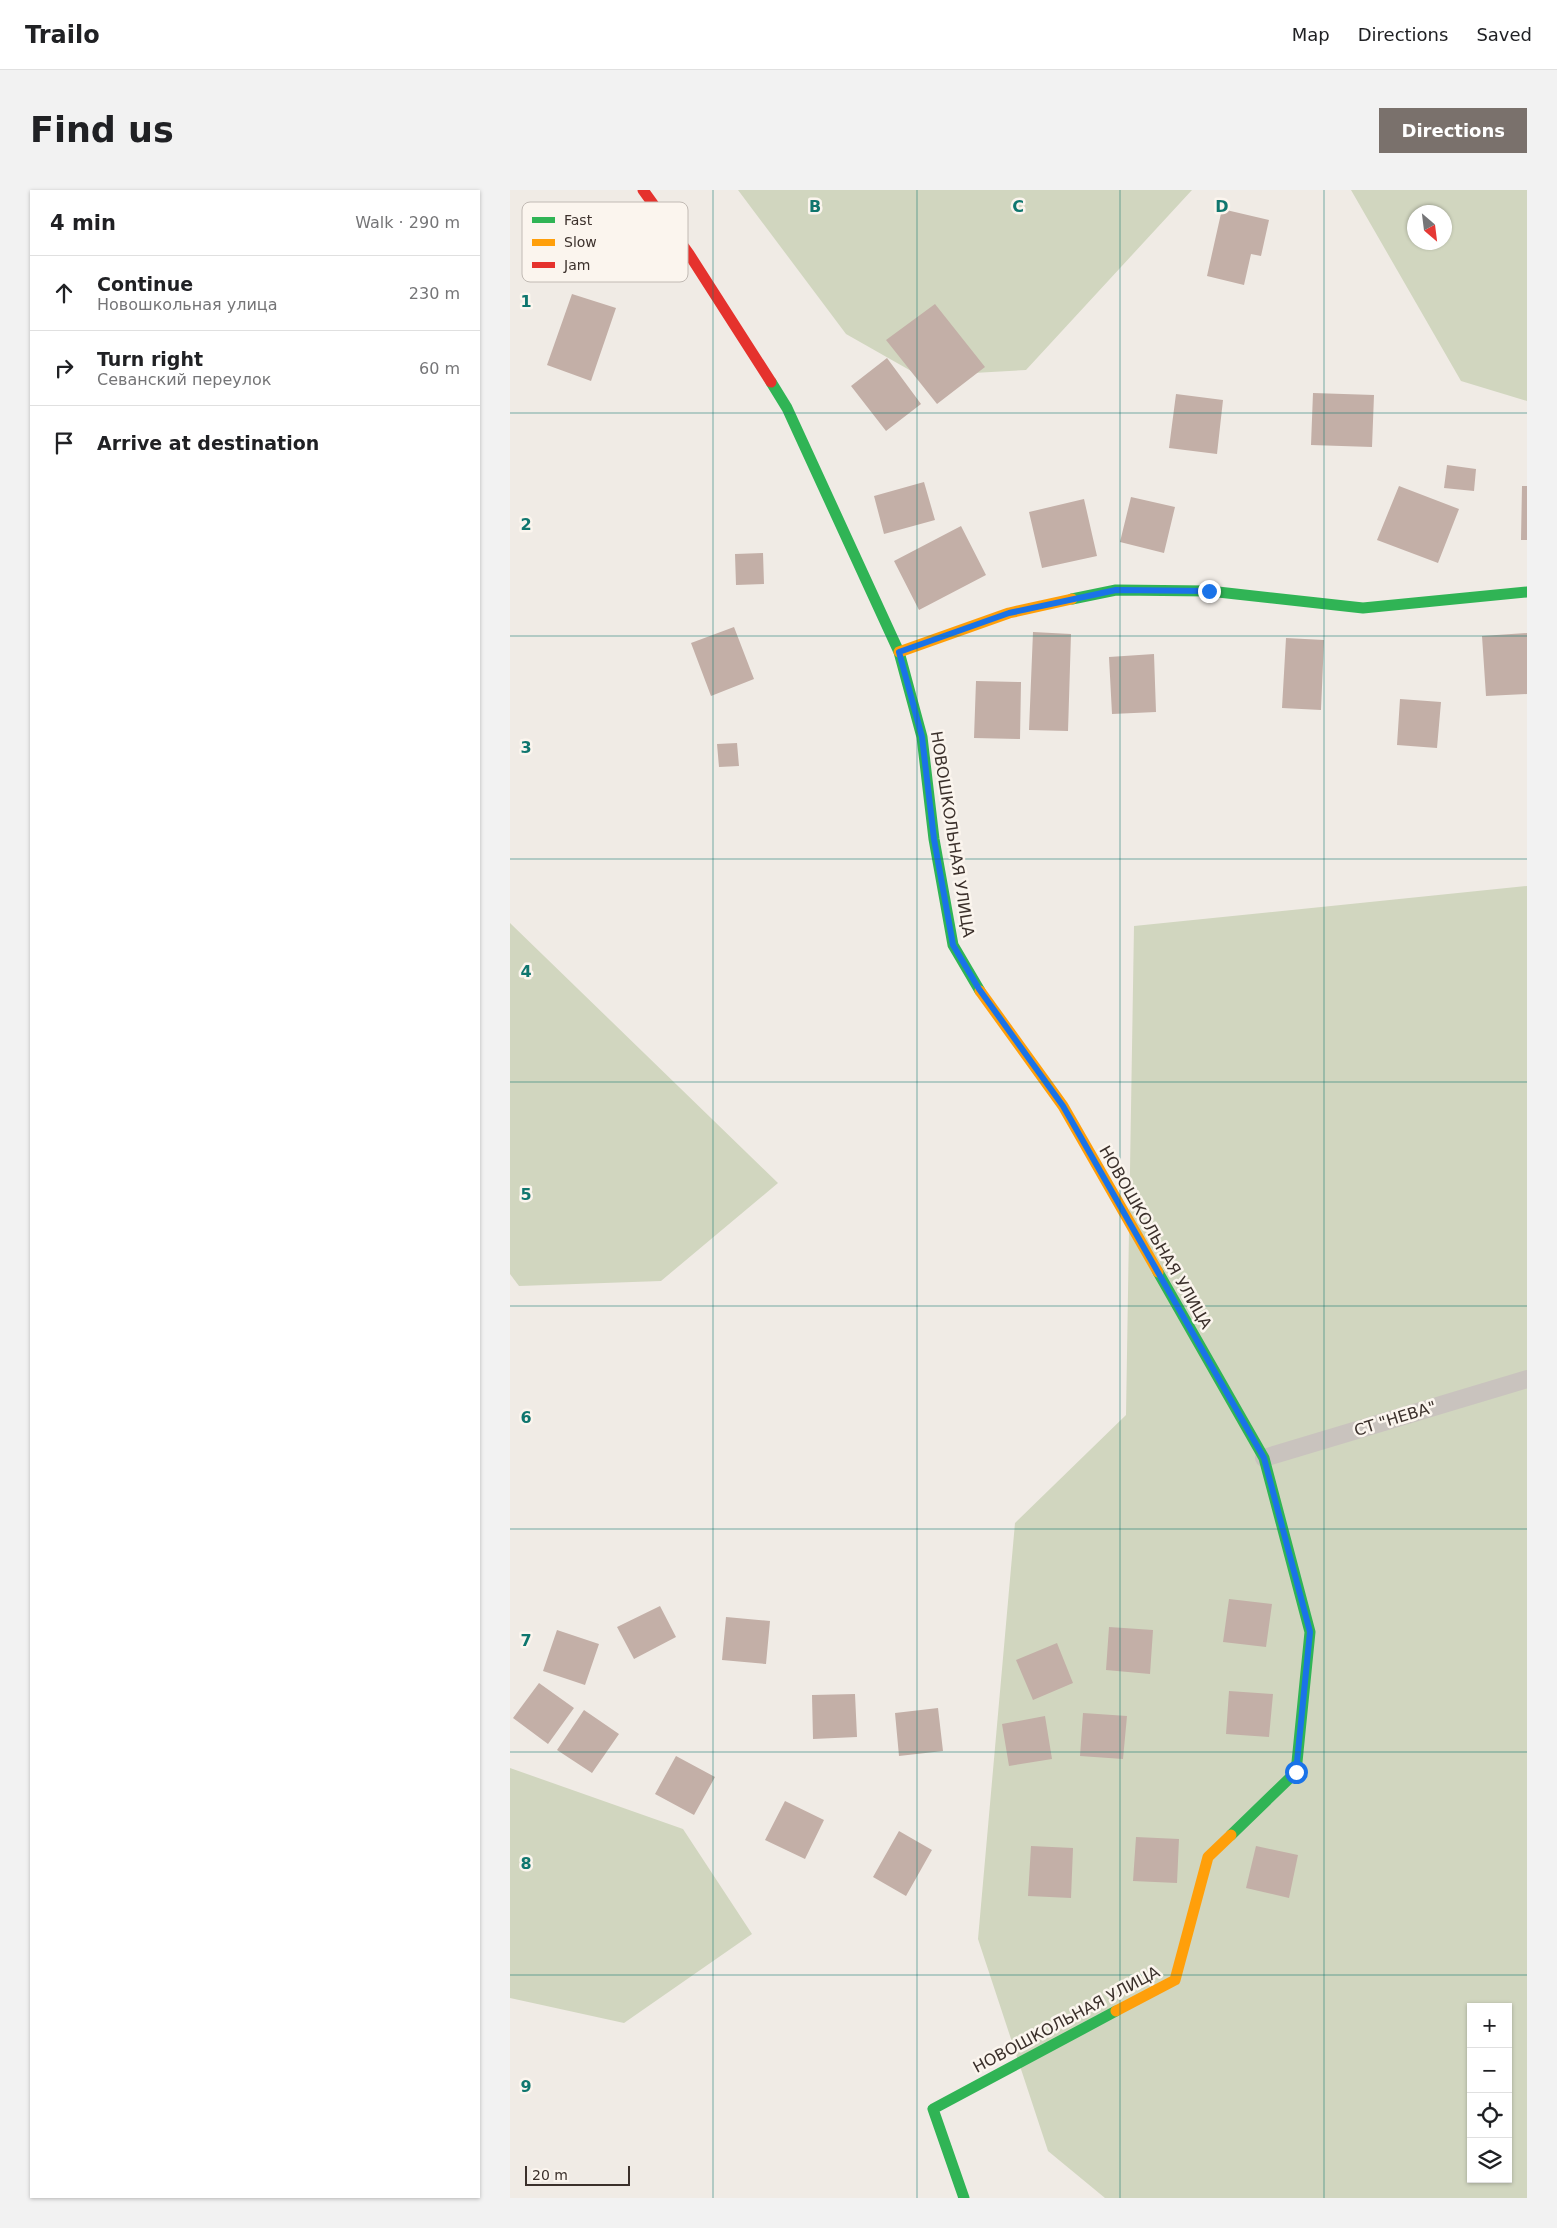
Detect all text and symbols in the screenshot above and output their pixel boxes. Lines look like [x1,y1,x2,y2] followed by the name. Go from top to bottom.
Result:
[25,21,100,49] text: Trailo
[1292,24,1330,45] text: Map
[1358,24,1448,45] text: Directions
[1476,24,1532,45] text: Saved
[1379,108,1527,153] button: Directions
[30,110,174,150] text: Find us
[809,197,821,216] text: B
[1012,197,1024,216] text: C
[1215,197,1229,216] text: D
[522,202,688,282] legend
[1407,205,1452,250] north arrow
[50,211,116,235] text: 4 min
[564,212,593,228] text: Fast
[355,213,460,232] text: Walk · 290 m
[564,234,597,250] text: Slow
[563,257,590,273] text: Jam
[97,273,193,295] text: Continue
[50,279,78,307] icon: ahead
[409,284,460,303] text: 230 m
[520,292,532,311] text: 1
[97,295,278,314] text: Новошкольная улица
[97,348,203,370] text: Turn right
[50,354,78,382] icon: right
[419,359,460,378] text: 60 m
[97,370,272,389] text: Севанский переулок
[50,429,78,457] icon: arrive
[97,432,319,454] text: Arrive at destination
[520,515,532,534] text: 2
[1198,580,1221,603] route end
[927,730,978,939] street label: НОВОШКОЛЬНАЯ УЛИЦА
[520,738,532,757] text: 3
[520,962,532,981] text: 4
[1095,1142,1216,1332] street label: НОВОШКОЛЬНАЯ УЛИЦА
[520,1185,532,1204] text: 5
[1352,1397,1438,1440] street label: СТ "НЕВА"
[520,1408,532,1427] text: 6
[520,1631,532,1650] text: 7
[1285,1761,1308,1784] route start
[520,1854,532,1873] text: 8
[970,1962,1163,2077] street label: НОВОШКОЛЬНАЯ УЛИЦА
[1467,2003,1512,2183] map controls
[1467,2003,1512,2048] button: +
[1467,2048,1512,2093] button: −
[520,2077,532,2096] text: 9
[1467,2093,1512,2138] button: locate
[1467,2138,1512,2183] button: layers
[525,2163,630,2186] scale bar
[532,2167,568,2183] text: 20 m

